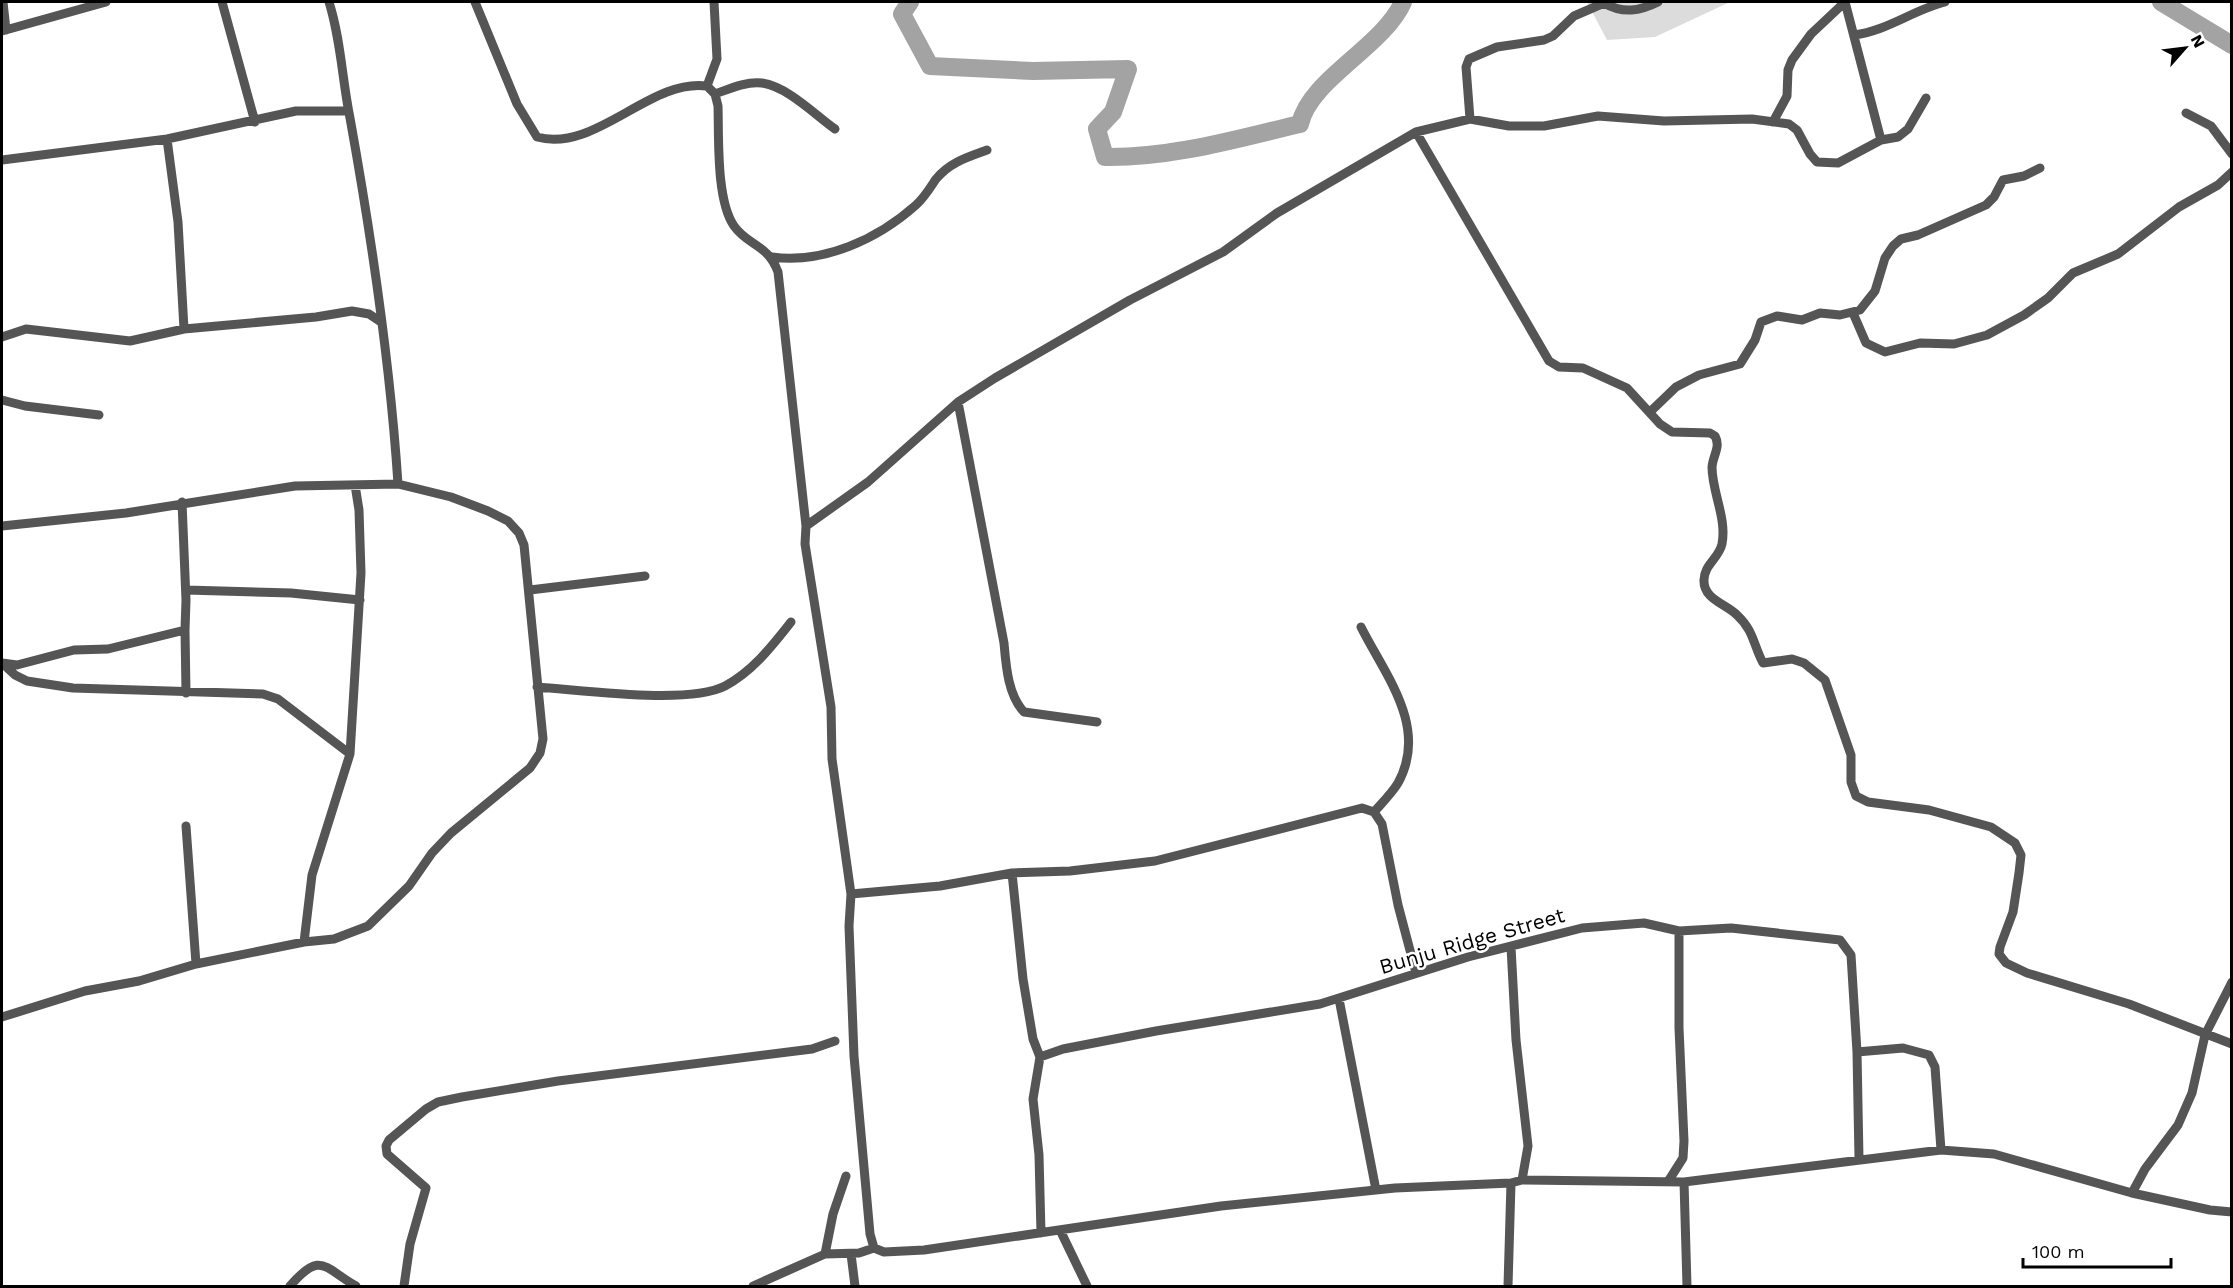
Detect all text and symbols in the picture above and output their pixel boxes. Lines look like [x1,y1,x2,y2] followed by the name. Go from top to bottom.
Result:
[2155,18,2215,78] north arrow
[2187,31,2209,51] text: N
[1376,902,1568,979] street label: Bunju Ridge Street
[2023,1231,2172,1269] scale bar
[2032,1241,2085,1262] text: 100 m

